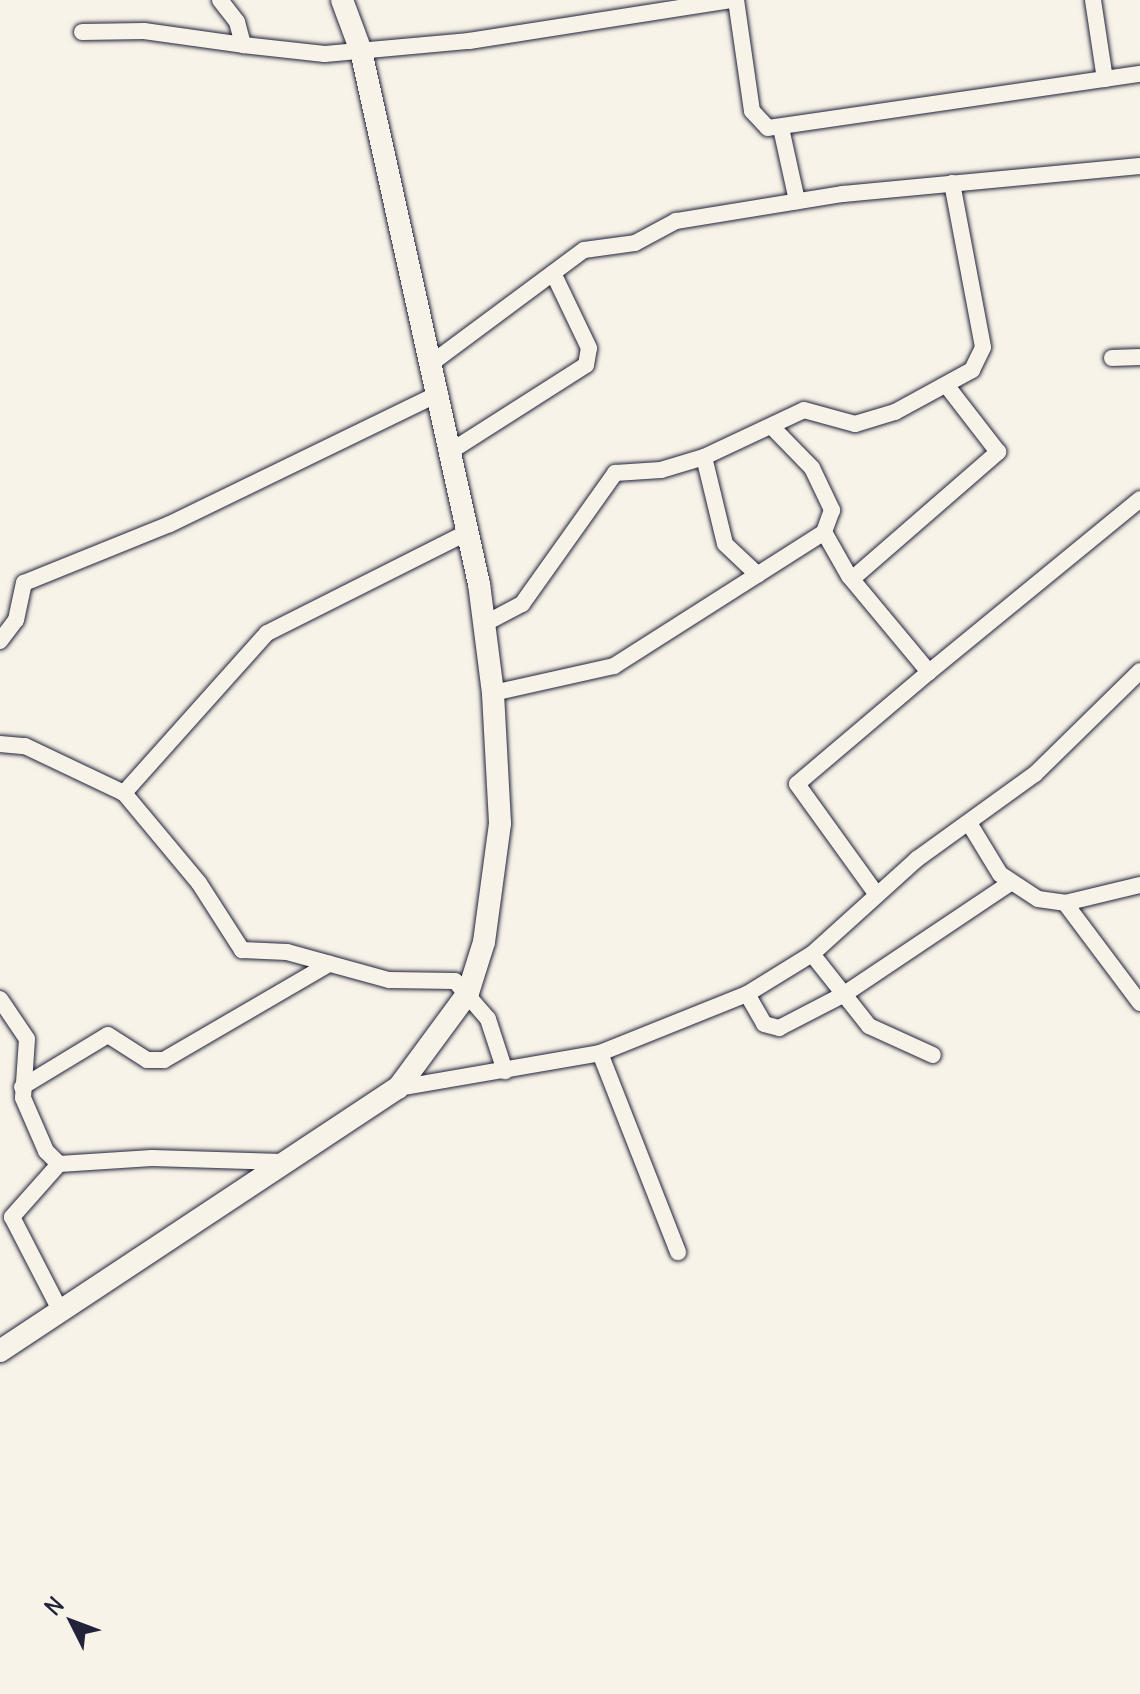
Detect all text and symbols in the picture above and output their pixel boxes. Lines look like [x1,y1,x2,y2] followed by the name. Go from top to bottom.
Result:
[32,1582,112,1662] north arrow
[39,1591,70,1621] text: N

